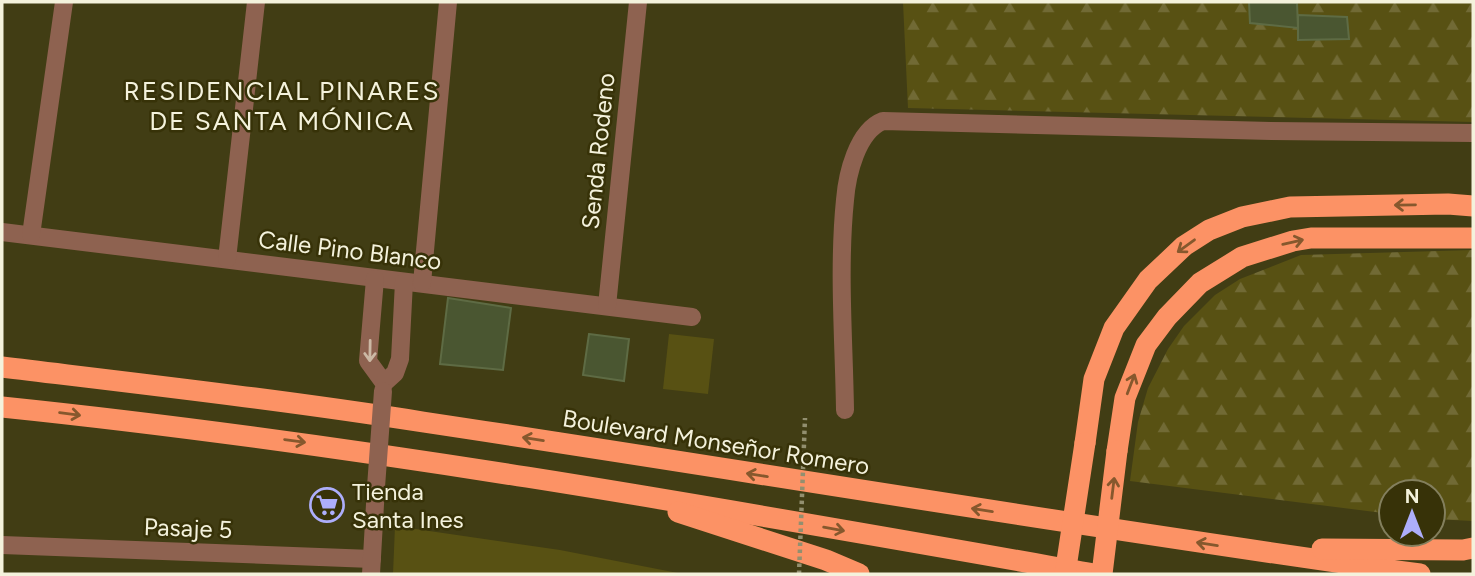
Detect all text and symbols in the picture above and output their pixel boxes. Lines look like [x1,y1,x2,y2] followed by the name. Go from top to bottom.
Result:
[575,71,621,231] street label: Senda Rodeno
[124,75,440,137] district label: RESIDENCIAL PINARES DE SANTA MÓNICA
[1394,198,1417,211] one-way arrow
[257,224,443,276] street label: Calle Pino Blanco
[1281,234,1304,248] one-way arrow
[1177,238,1196,253] one-way arrow
[363,339,377,362] one-way arrow
[1125,374,1138,396] one-way arrow
[560,403,872,481] street label: Boulevard Monseñor Romero
[58,408,80,421] one-way arrow
[522,432,545,445] one-way arrow
[284,435,306,448] one-way arrow
[747,468,769,481] one-way arrow
[352,477,464,534] place label: Tienda Santa Ines
[1106,477,1119,500] one-way arrow
[1377,478,1447,548] north arrow
[1405,485,1419,508] text: N
[308,486,346,524] supermarket icon: Tienda Santa Ines
[971,503,994,516] one-way arrow
[143,512,233,544] street label: Pasaje 5
[822,523,845,536] one-way arrow
[1196,538,1219,551] one-way arrow

